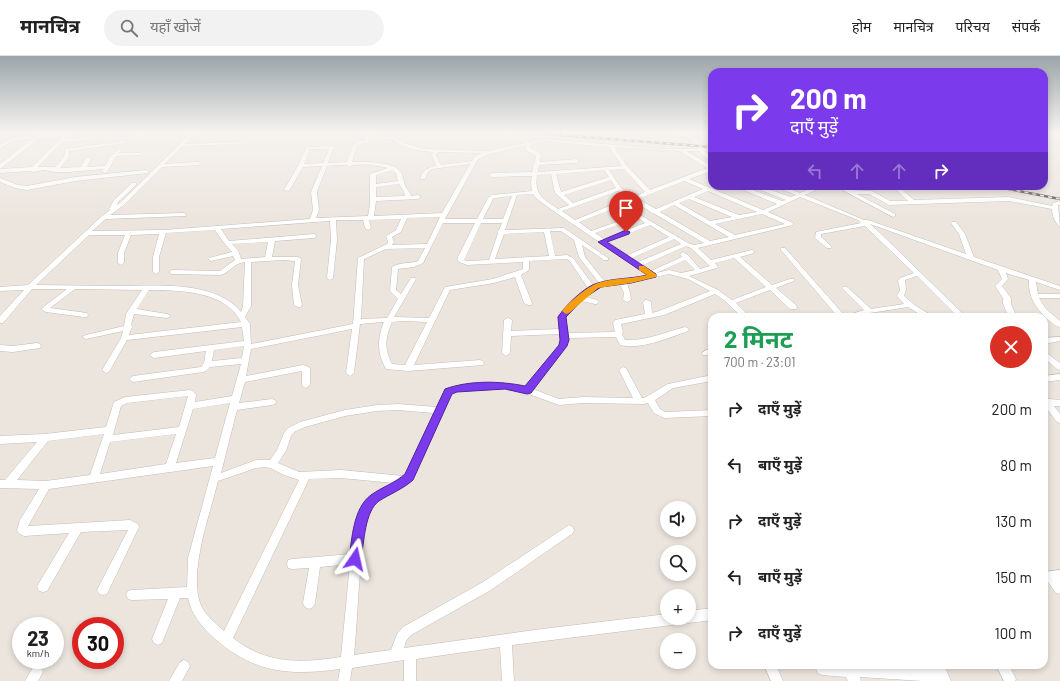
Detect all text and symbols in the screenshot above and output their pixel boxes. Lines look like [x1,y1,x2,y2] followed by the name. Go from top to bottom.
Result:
[104,10,384,46] search box
[20,14,80,37] text: मानचित्र
[118,17,140,39] icon: search
[150,17,201,35] text: यहाँ खोजें
[852,18,871,35] text: होम
[893,18,934,35] text: मानचित्र
[956,18,990,35] text: परिचय
[1012,18,1040,35] text: संपर्क
[790,81,867,115] text: 200 m
[724,84,776,136] icon: right
[790,115,838,137] text: दाएँ मुड़ें
[804,160,826,182] icon: left
[846,160,868,182] icon: ahead
[888,160,910,182] icon: ahead
[930,160,952,182] icon: right
[609,191,643,232] pin
[615,197,637,219] icon: arrive
[724,324,793,353] text: 2 मिनट
[990,326,1032,368] button: close
[724,354,796,370] text: 700 m · 23:01
[724,398,746,420] icon: right
[758,399,801,417] text: दाएँ मुड़ें
[992,400,1032,418] text: 200 m
[724,454,746,476] icon: left
[758,455,802,473] text: बाएँ मुड़ें
[1000,456,1032,474] text: 80 m
[660,501,696,669] map controls
[660,501,696,537] button: sound
[724,510,746,532] icon: right
[758,511,801,529] text: दाएँ मुड़ें
[995,512,1032,530] text: 130 m
[334,538,376,580] position arrow
[660,545,696,581] button: search
[724,566,746,588] icon: left
[758,567,802,585] text: बाएँ मुड़ें
[995,568,1032,586] text: 150 m
[660,589,696,625] button: +
[72,617,124,669] speed limit sign: 30
[724,622,746,644] icon: right
[758,623,801,641] text: दाएँ मुड़ें
[994,624,1032,642] text: 100 m
[27,626,49,650] text: 23
[660,633,696,669] button: −
[27,647,49,659] text: km/h

